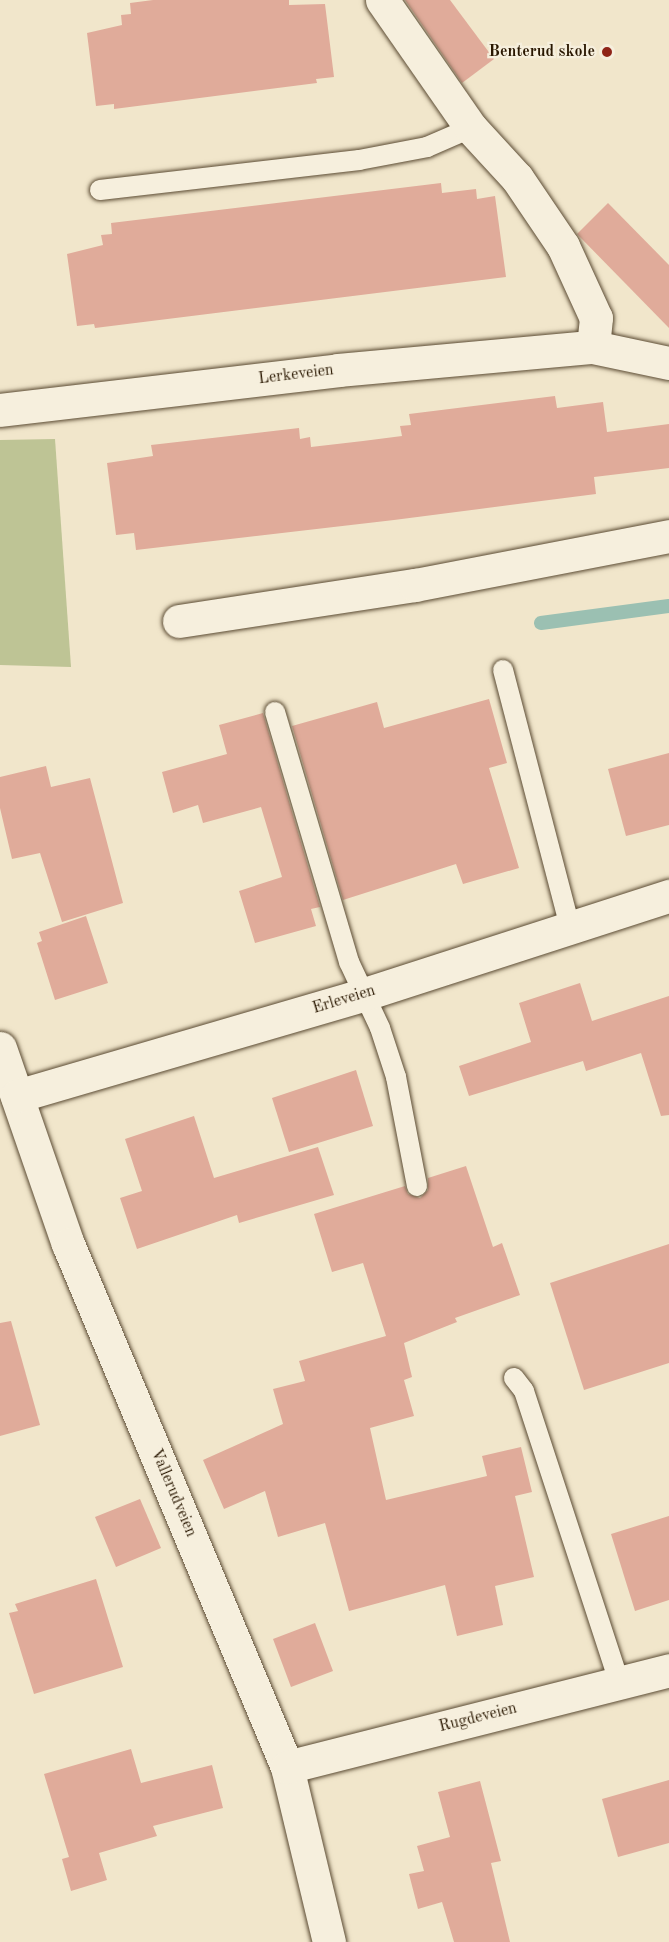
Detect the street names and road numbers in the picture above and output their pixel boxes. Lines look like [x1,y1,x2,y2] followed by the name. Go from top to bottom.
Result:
[257,361,335,389] street label: Lerkeveien
[310,981,378,1019] street label: Erleveien
[146,1446,200,1540] street label: Vallerudveien
[437,1699,519,1737] street label: Rugdeveien

